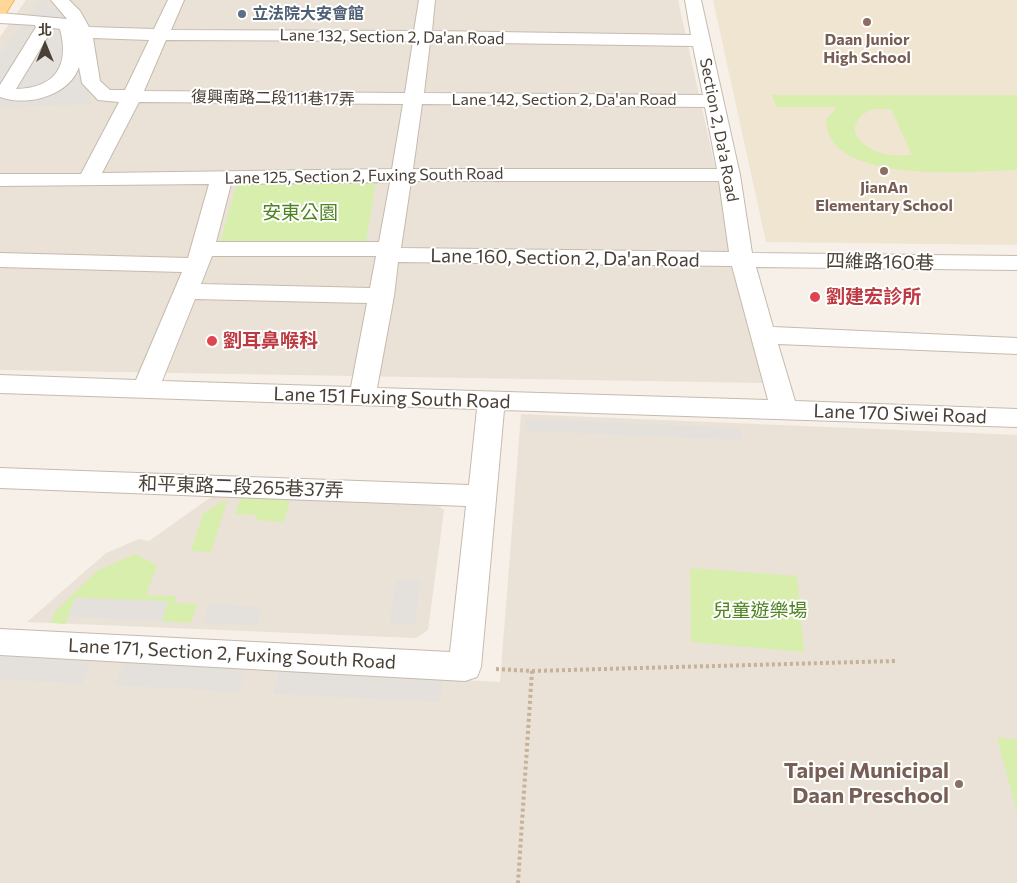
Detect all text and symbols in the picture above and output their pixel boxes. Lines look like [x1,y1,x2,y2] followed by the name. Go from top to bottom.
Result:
[252,4,364,24] place label: 立法院大安會館
[236,8,248,20] marker: 立法院大安會館
[861,16,873,28] marker: Daan Junior High School
[20,20,70,70] north arrow
[38,21,52,38] text: 北
[279,25,505,49] street label: Lane 132, Section 2, Da'an Road
[823,30,911,68] place label: Daan Junior High School
[696,57,742,203] street label: Section 2, Da'a Road
[191,87,355,109] street label: 復興南路二段111巷17弄
[451,90,677,110] street label: Lane 142, Section 2, Da'an Road
[224,164,504,188] street label: Lane 125, Section 2, Fuxing South Road
[878,165,890,177] marker: JianAn Elementary School
[815,178,953,216] place label: JianAn Elementary School
[262,202,338,224] park label: 安東公園
[430,244,700,272] street label: Lane 160, Section 2, Da'an Road
[826,250,934,274] street label: 四維路160巷
[826,286,921,308] place label: 劉建宏診所
[808,290,822,304] marker: 劉建宏診所
[223,330,318,352] place label: 劉耳鼻喉科
[205,334,219,348] marker: 劉耳鼻喉科
[273,382,511,414] street label: Lane 151 Fuxing South Road
[813,400,987,428] street label: Lane 170 Siwei Road
[138,472,344,502] street label: 和平東路二段265巷37弄
[713,600,807,622] park label: 兒童遊樂場
[68,634,396,674] street label: Lane 171, Section 2, Fuxing South Road
[784,758,949,809] place label: Taipei Municipal Daan Preschool
[953,778,965,790] marker: Taipei Municipal Daan Preschool

